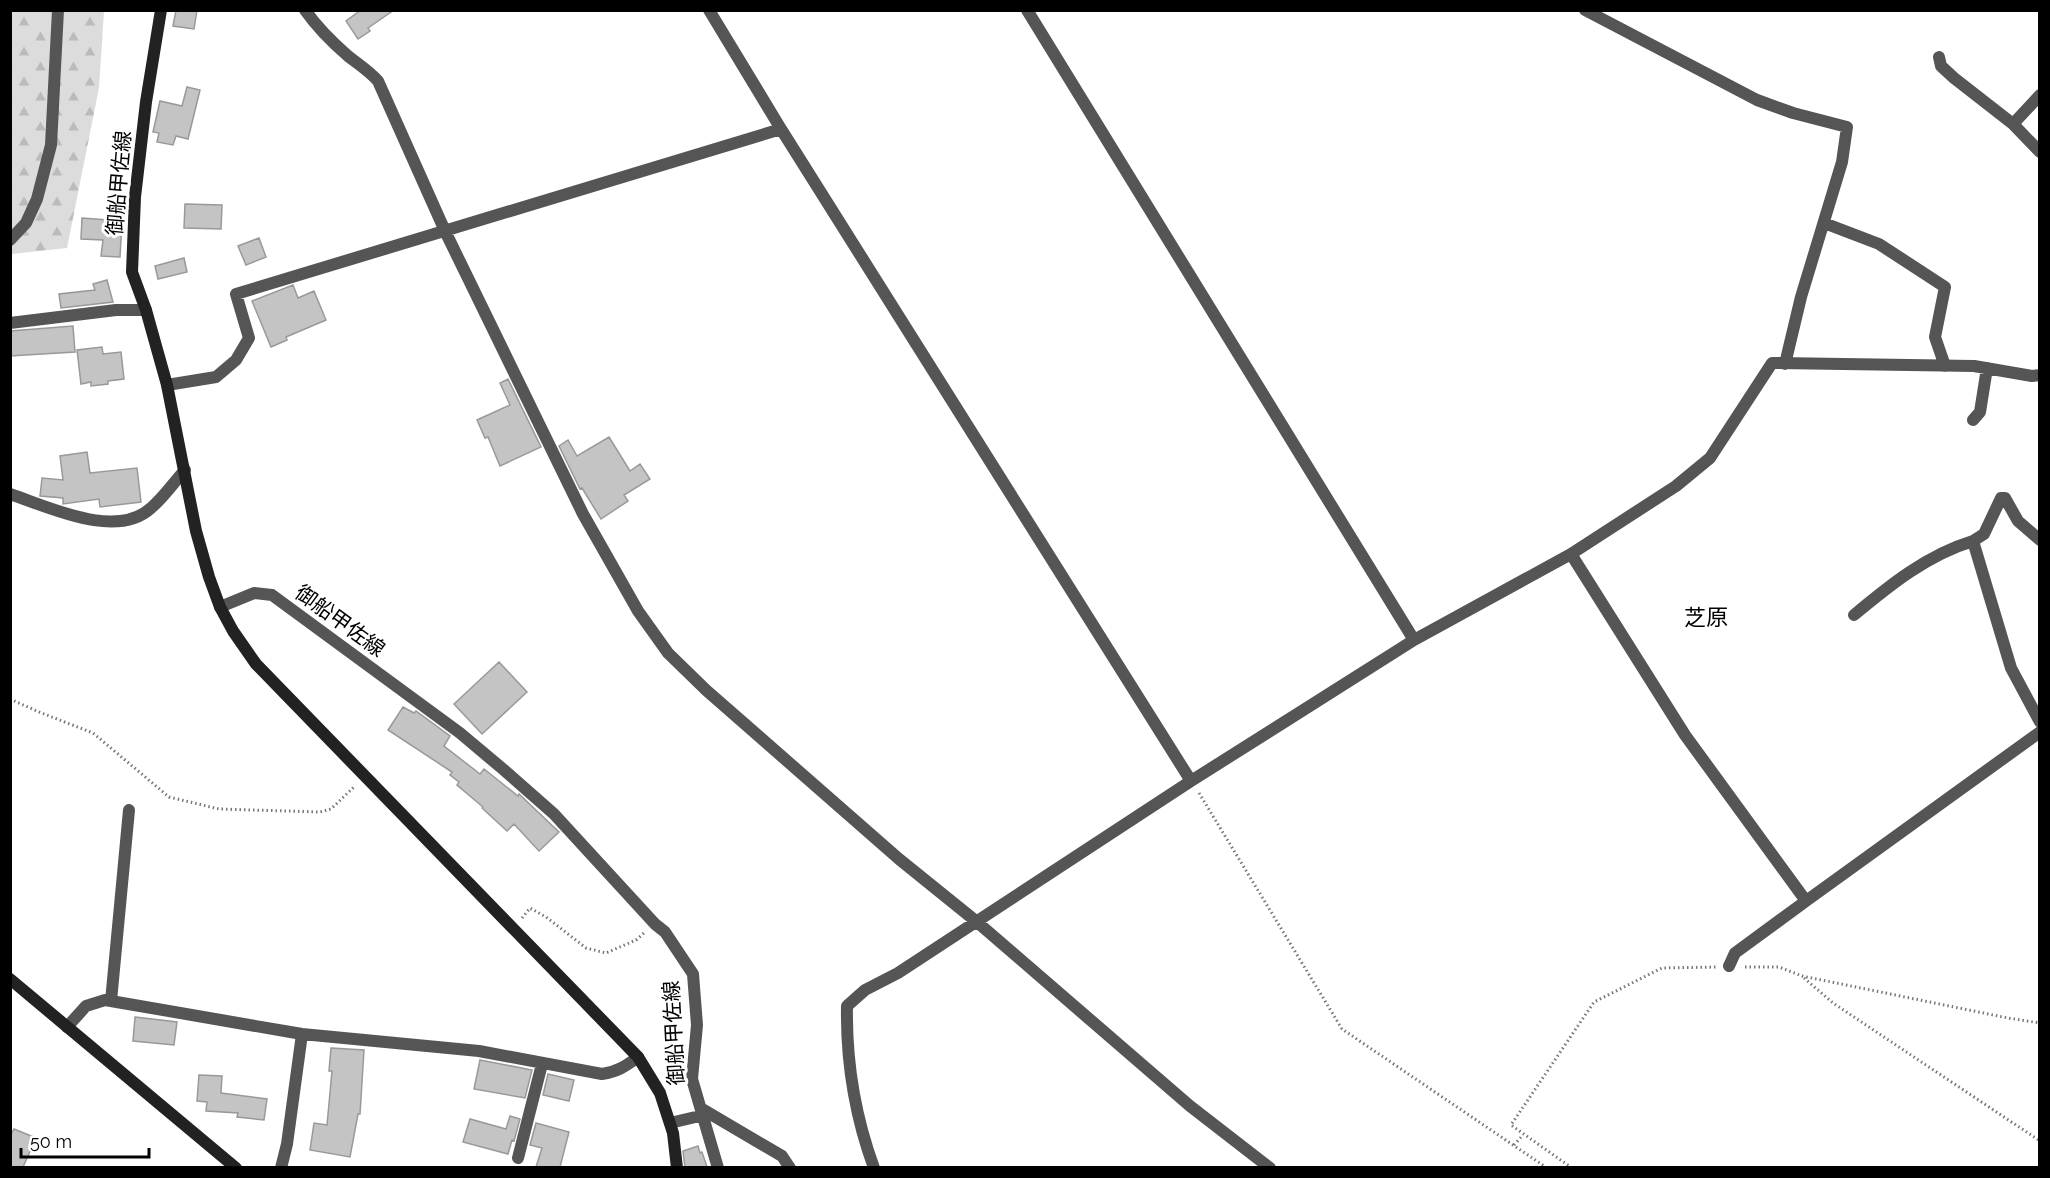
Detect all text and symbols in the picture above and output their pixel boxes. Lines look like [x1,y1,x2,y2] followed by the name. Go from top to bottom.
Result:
[101,130,136,236] street label: 御船甲佐線
[290,580,390,662] street label: 御船甲佐線
[1684,604,1728,630] district label: 芝原
[658,980,689,1086] street label: 御船甲佐線
[21,1121,148,1159] scale bar
[30,1131,72,1152] text: 50 m

